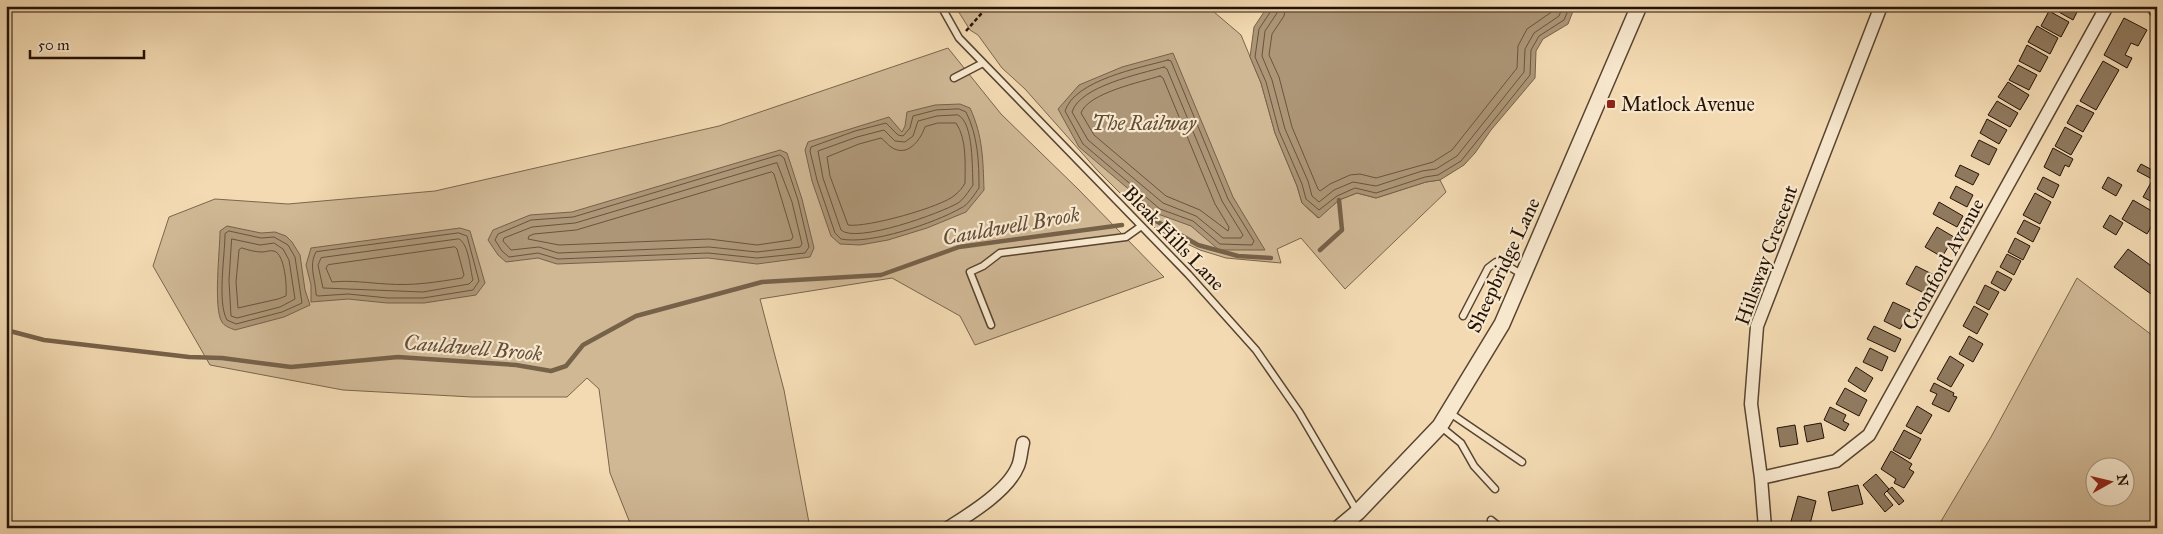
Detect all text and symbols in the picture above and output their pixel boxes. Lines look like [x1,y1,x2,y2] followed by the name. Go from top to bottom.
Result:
[30,28,144,60] scale bar
[38,36,70,54] text: 50 m
[1621,92,1755,116] place label: Matlock Avenue
[1605,98,1617,110] marker: Matlock Avenue
[1092,111,1198,135] park label: The Railway
[1118,181,1230,295] street label: Bleak Hills Lane
[1730,182,1802,328] street label: Hillsway Crescent
[1461,194,1546,337] street label: Sheepbridge Lane
[1897,194,1989,334] street label: Cromford Avenue
[940,201,1082,251] water label: Cauldwell Brook
[403,329,544,367] water label: Cauldwell Brook
[2086,456,2136,506] north arrow
[2113,473,2132,487] text: N

